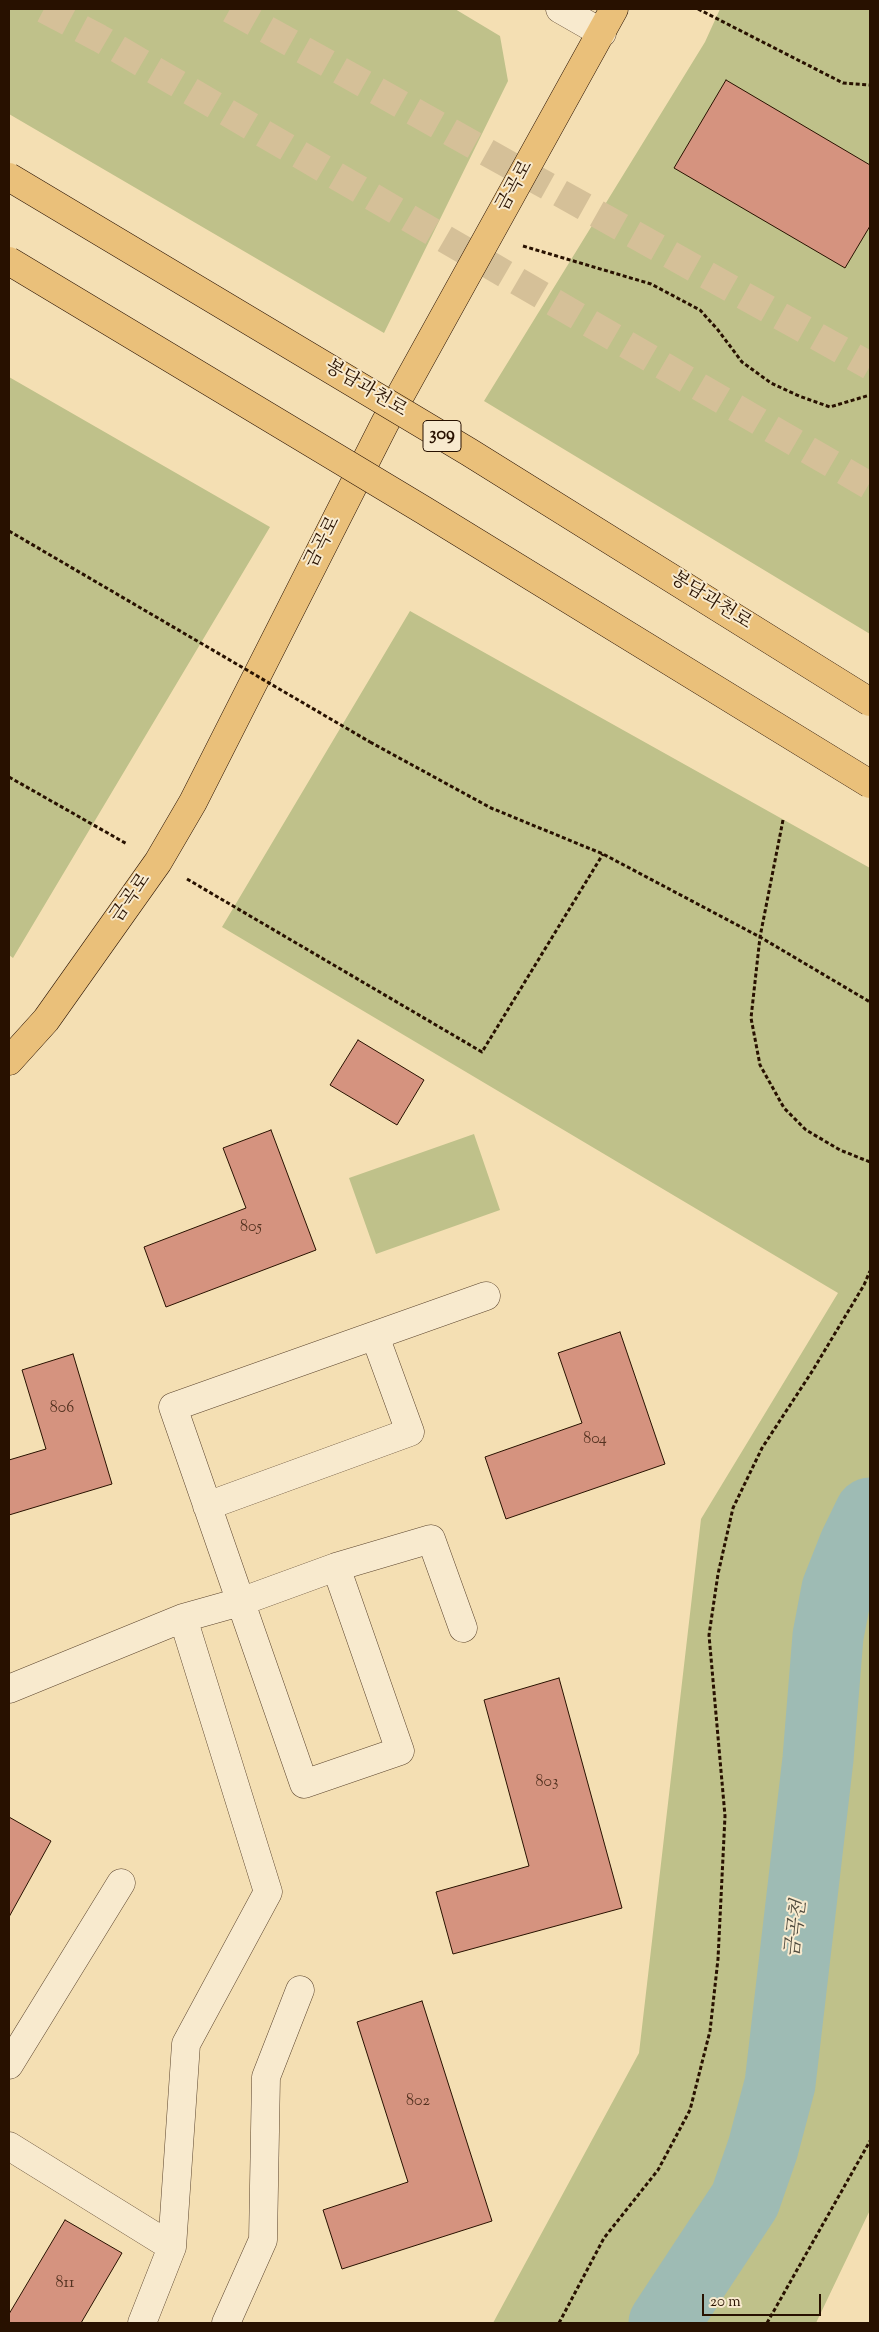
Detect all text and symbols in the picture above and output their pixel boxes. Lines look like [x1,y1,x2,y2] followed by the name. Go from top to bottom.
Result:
[493,157,539,217] street label: 금곡로
[320,357,410,423] street label: 봉담과천로
[423,421,461,452] road number: 309
[301,513,347,573] street label: 금곡로
[665,568,755,636] street label: 봉담과천로
[107,870,157,928] street label: 금곡로
[240,1218,262,1238] house number: 805
[50,1399,74,1419] house number: 806
[583,1430,607,1450] house number: 804
[536,1773,558,1793] house number: 803
[783,1899,813,1959] water label: 금곡천
[406,2092,430,2112] house number: 802
[56,2274,74,2294] house number: 811
[704,2284,823,2316] scale bar
[710,2292,741,2313] text: 20 m

